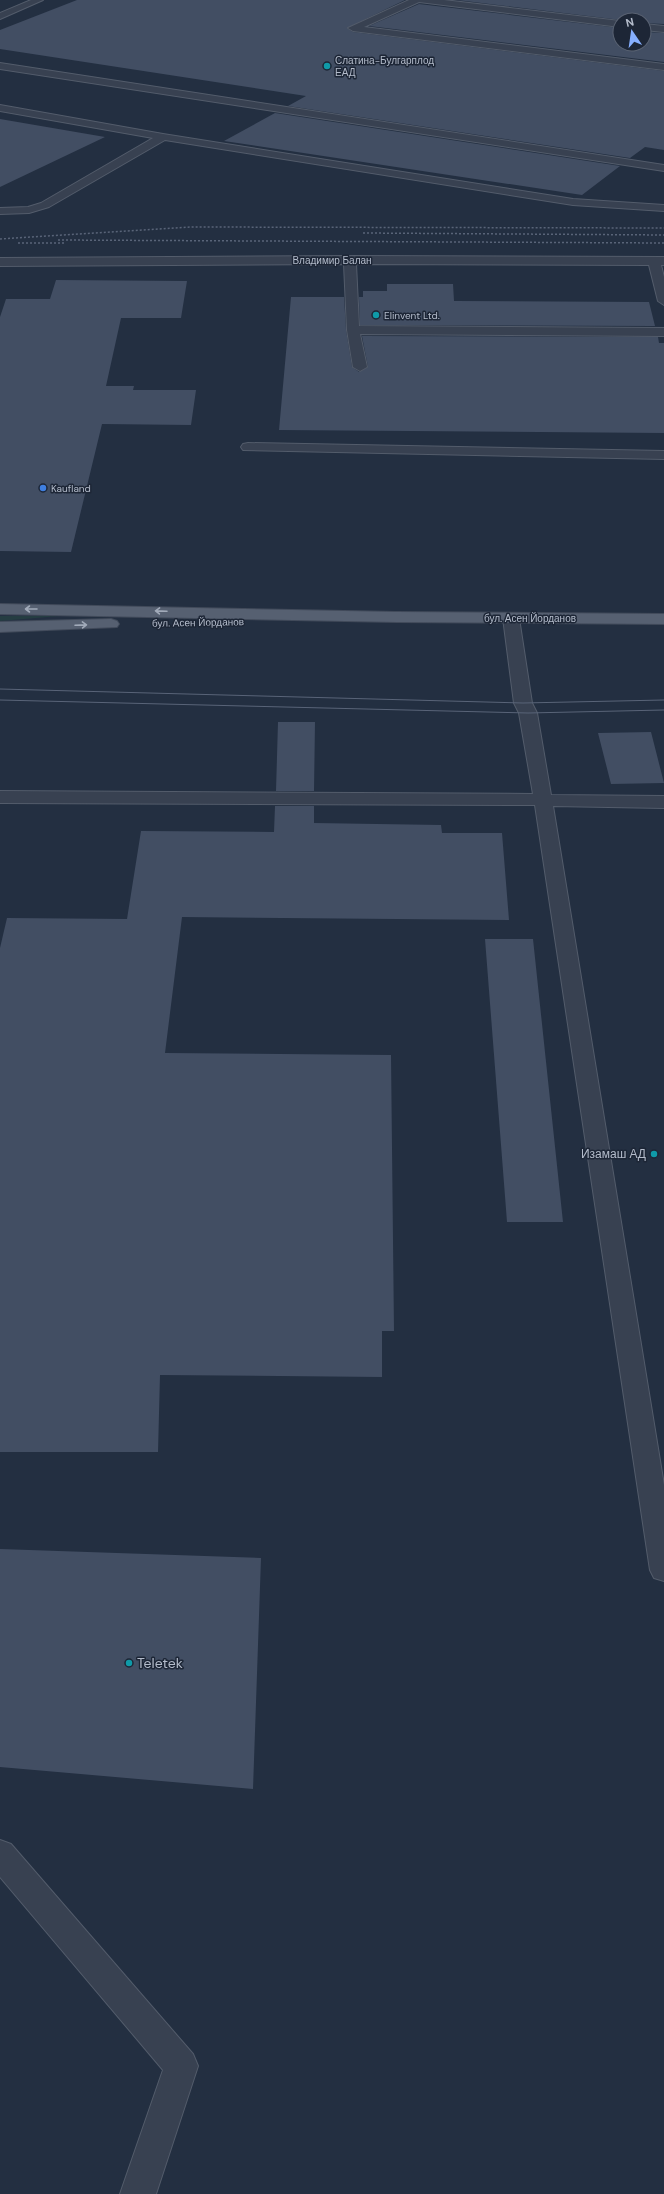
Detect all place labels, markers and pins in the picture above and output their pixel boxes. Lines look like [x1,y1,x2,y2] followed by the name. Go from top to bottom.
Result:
[335,54,434,79] place label: Слатина-Булгарплод ЕАД
[322,61,332,71] marker: Слатина-Булгарплод ЕАД
[384,309,440,322] place label: Elinvent Ltd.
[371,310,381,320] marker: Elinvent Ltd.
[51,482,91,495] place label: Kaufland
[38,483,48,493] marker: Kaufland
[581,1146,646,1162] place label: Изамаш АД
[649,1149,659,1159] marker: Изамаш АД
[137,1654,183,1672] place label: Teletek
[124,1658,134,1668] marker: Teletek

